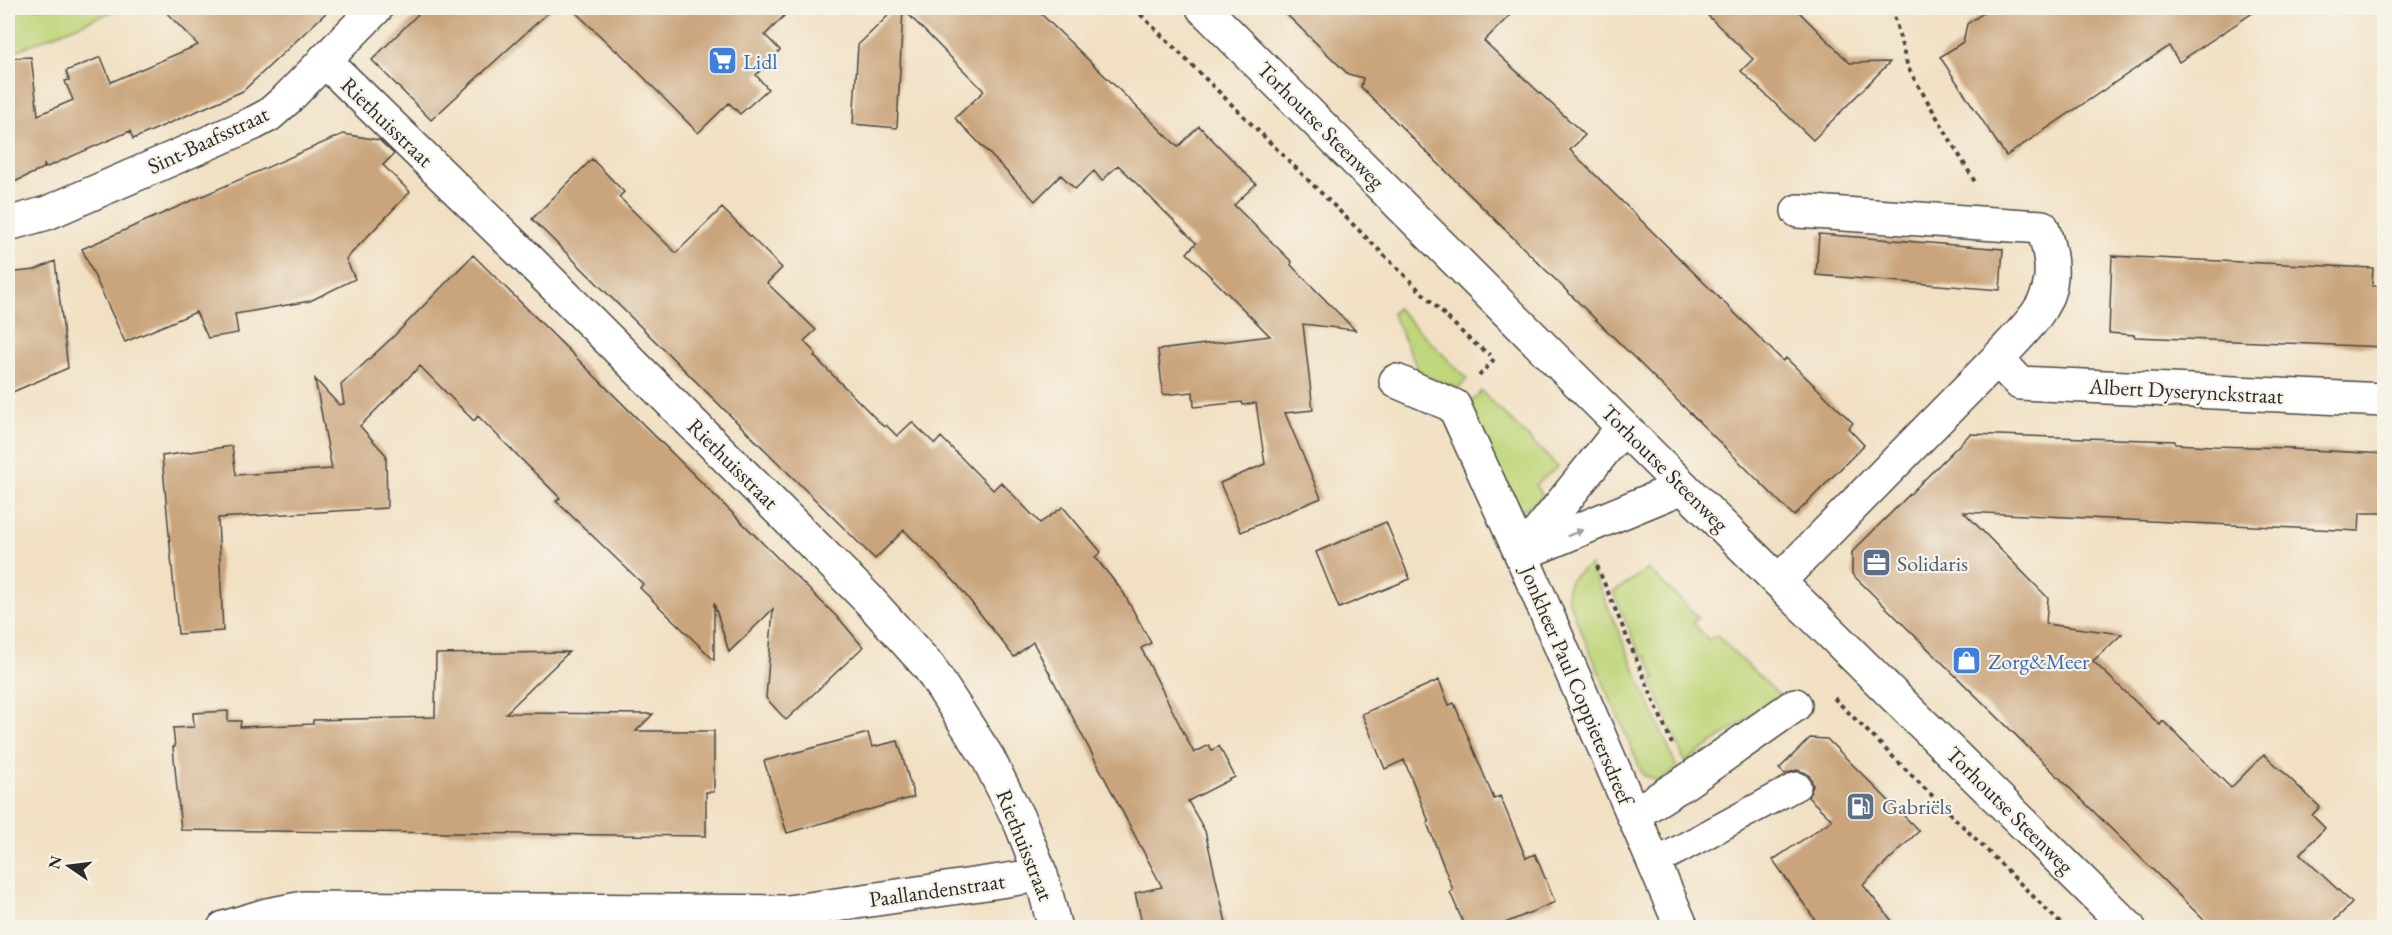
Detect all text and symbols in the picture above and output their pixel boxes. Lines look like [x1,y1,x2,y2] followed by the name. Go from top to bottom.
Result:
[706,45,738,77] supermarket icon: Lidl
[743,47,778,76] place label: Lidl
[1251,55,1391,195] street label: Torhoutse Steenweg
[335,71,440,173] street label: Riethuisstraat
[143,99,273,181] street label: Sint-Baafsstraat
[2087,371,2284,411] street label: Albert Dyserynckstraat
[1595,398,1735,538] street label: Torhoutse Steenweg
[681,412,785,516] street label: Riethuisstraat
[1566,528,1584,537] one-way arrow
[1860,547,1892,579] office icon: Solidaris
[1897,549,1968,578] place label: Solidaris
[1513,559,1642,812] street label: Jonkheer Paul Coppietersdreef
[1951,645,1983,677] shop icon: Zorg&Meer
[1988,647,2090,676] place label: Zorg&Meer
[1940,740,2080,880] street label: Torhoutse Steenweg
[989,785,1061,905] street label: Riethuisstraat
[1845,790,1877,822] fuel station icon: Gabriëls
[1882,792,1952,821] place label: Gabriëls
[39,836,99,896] north arrow
[43,854,67,871] text: N
[867,866,1007,914] street label: Paallandenstraat

